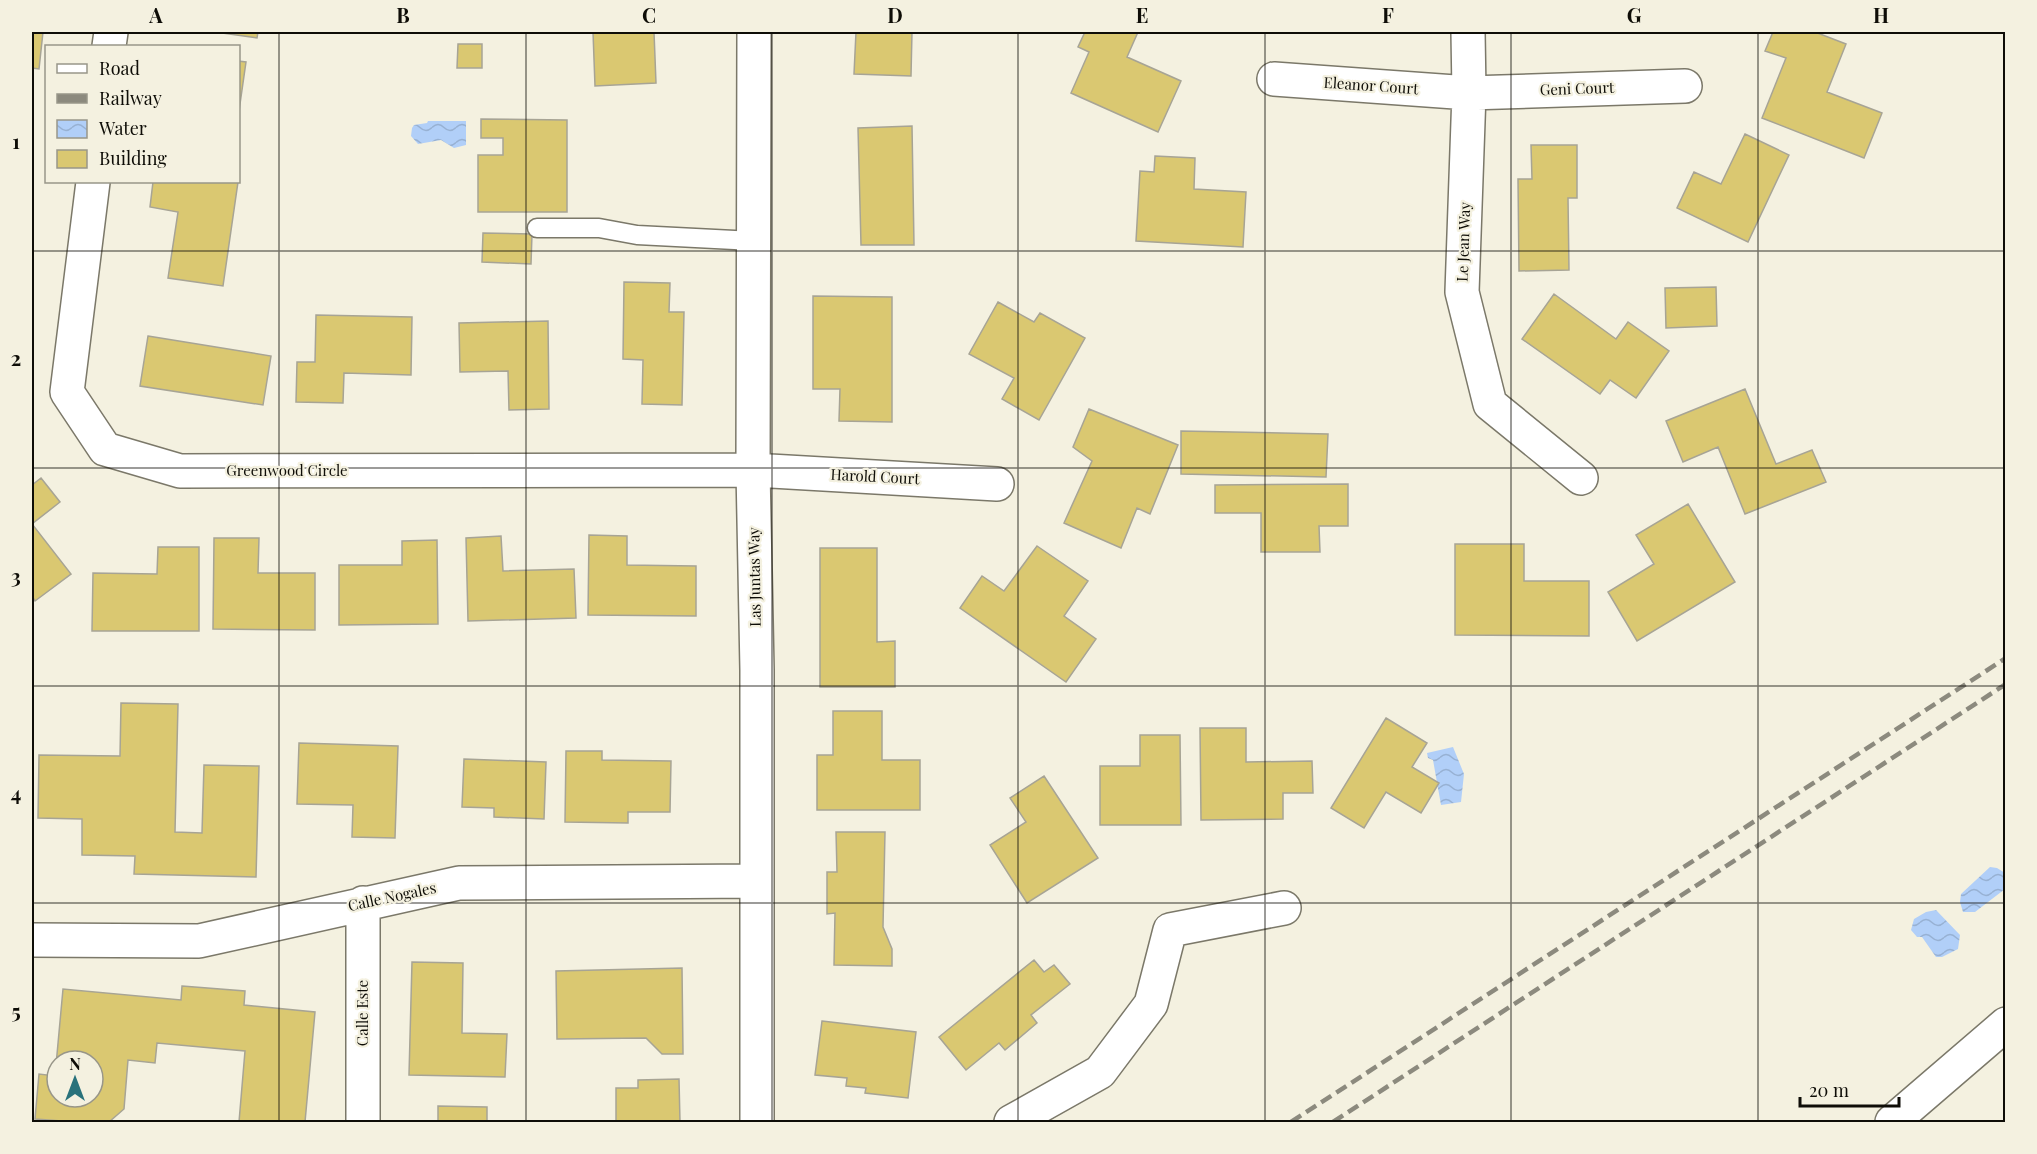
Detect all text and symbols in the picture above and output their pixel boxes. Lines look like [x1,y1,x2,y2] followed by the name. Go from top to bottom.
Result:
[148,1,163,28] text: A
[396,1,410,28] text: B
[642,1,656,28] text: C
[887,1,903,28] text: D
[1136,1,1148,28] text: E
[1382,1,1394,28] text: F
[1627,1,1642,28] text: G
[1873,1,1889,28] text: H
[45,45,240,183] legend
[99,56,140,80] text: Road
[1323,72,1420,98] street label: Eleanor Court
[1539,77,1615,99] street label: Geni Court
[99,86,162,110] text: Railway
[98,116,147,140] text: Water
[12,127,20,154] text: 1
[99,146,167,170] text: Building
[1452,201,1474,282] street label: Le Jean Way
[11,344,21,371] text: 2
[226,460,348,480] street label: Greenwood Circle
[830,464,921,488] street label: Harold Court
[743,527,765,627] street label: Las Juntas Way
[11,562,21,589] text: 3
[11,779,21,806] text: 4
[346,877,438,915] street label: Calle Nogales
[352,980,372,1046] street label: Calle Este
[11,997,21,1024] text: 5
[45,1049,105,1109] north arrow
[69,1053,81,1074] text: N
[1800,1070,1899,1108] scale bar
[1809,1078,1849,1102] text: 20 m

